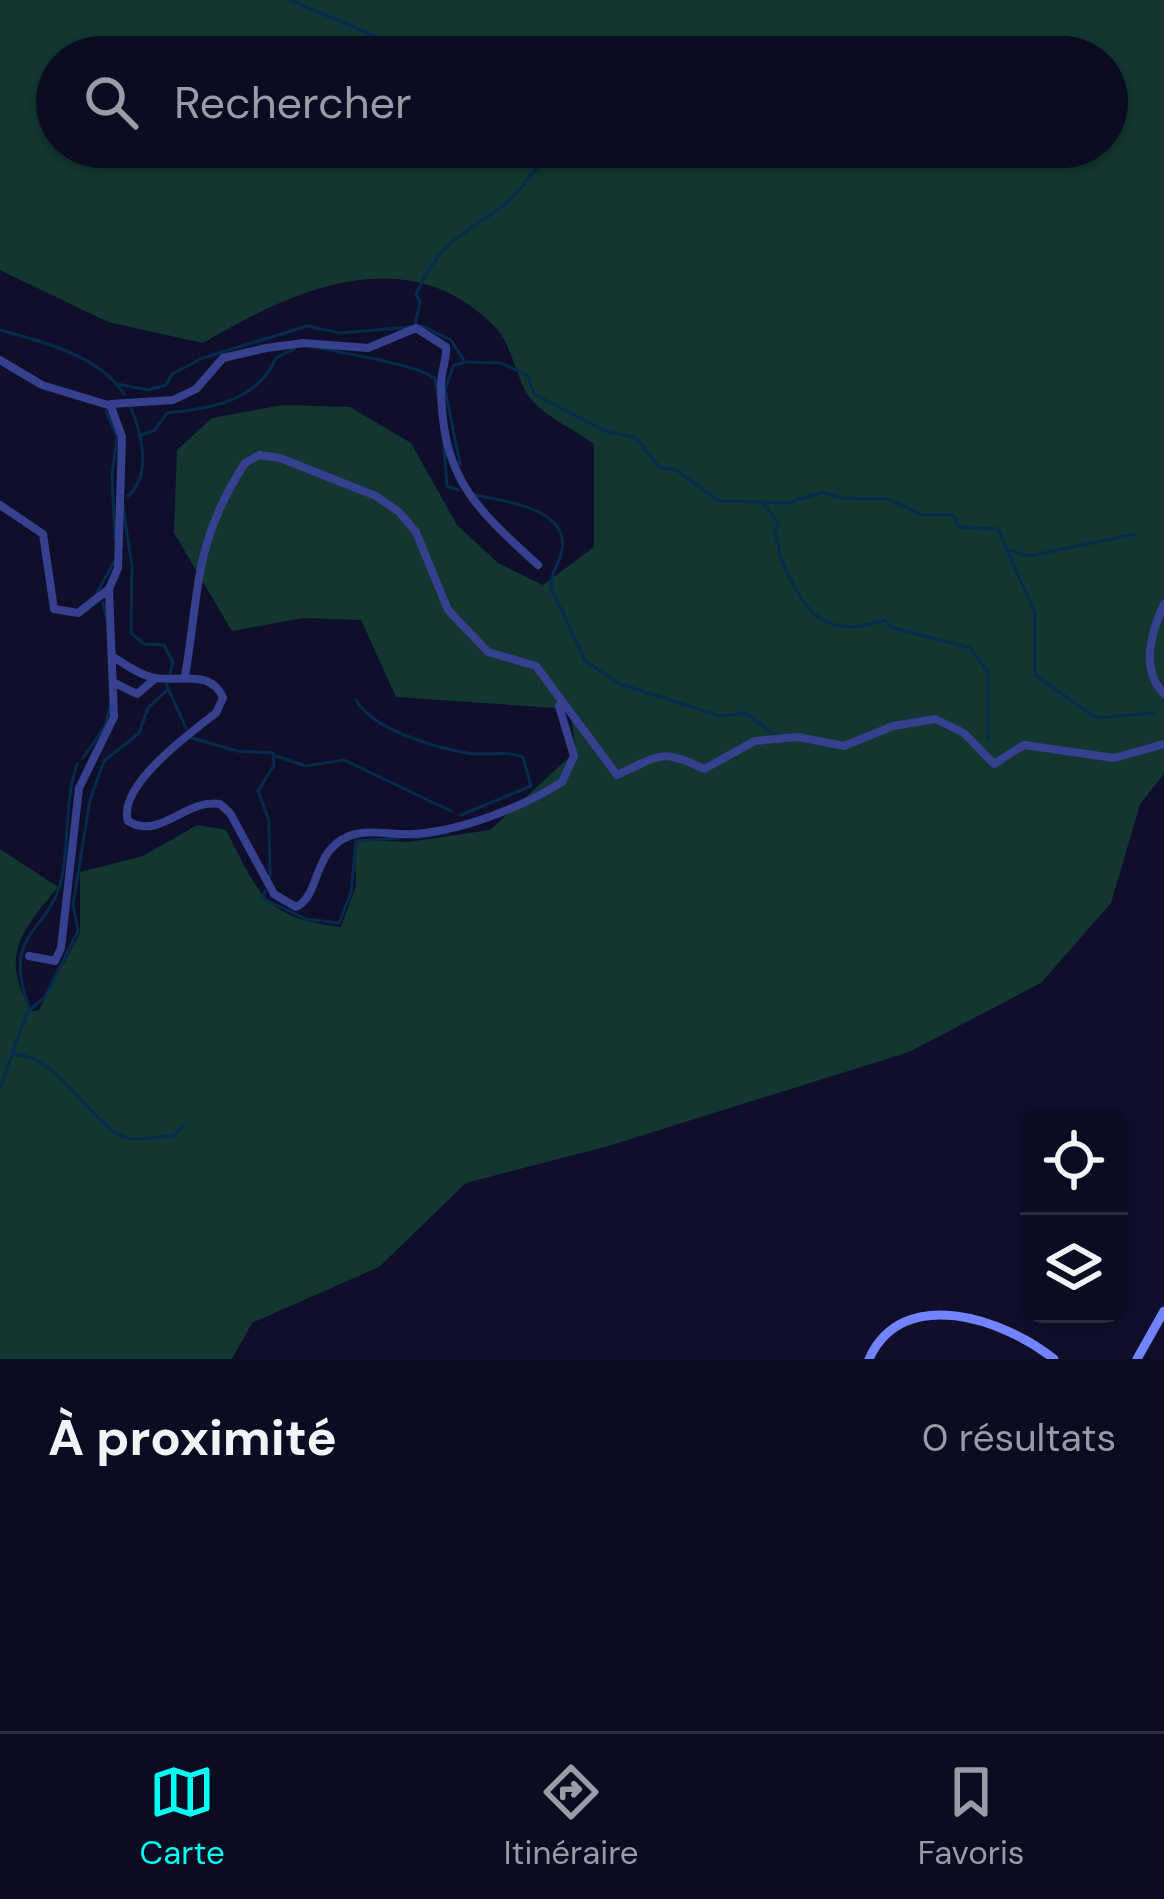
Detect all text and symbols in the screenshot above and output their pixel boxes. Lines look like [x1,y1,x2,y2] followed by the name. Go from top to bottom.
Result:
[36,36,1128,168] search box
[78,69,144,135] icon: search
[174,73,412,132] text: Rechercher
[1020,1107,1128,1323] map controls
[1020,1107,1128,1215] button: locate
[1020,1215,1128,1323] button: layers
[48,1404,337,1471] text: À proximité
[922,1412,1116,1463] text: 0 résultats
[140,1759,225,1874] tab: Carte
[504,1759,639,1874] tab: Itinéraire
[918,1759,1024,1874] tab: Favoris

